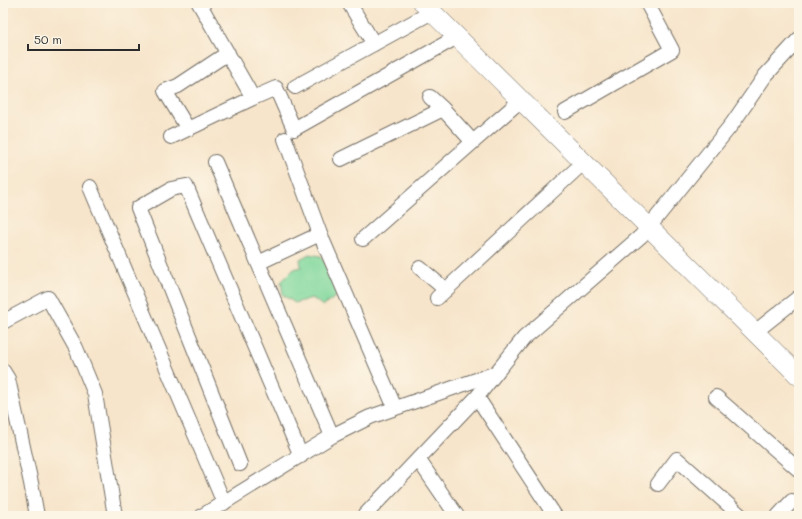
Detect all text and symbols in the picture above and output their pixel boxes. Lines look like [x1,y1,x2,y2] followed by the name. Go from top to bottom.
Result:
[28,26,139,52] scale bar
[34,31,62,47] text: 50 m

